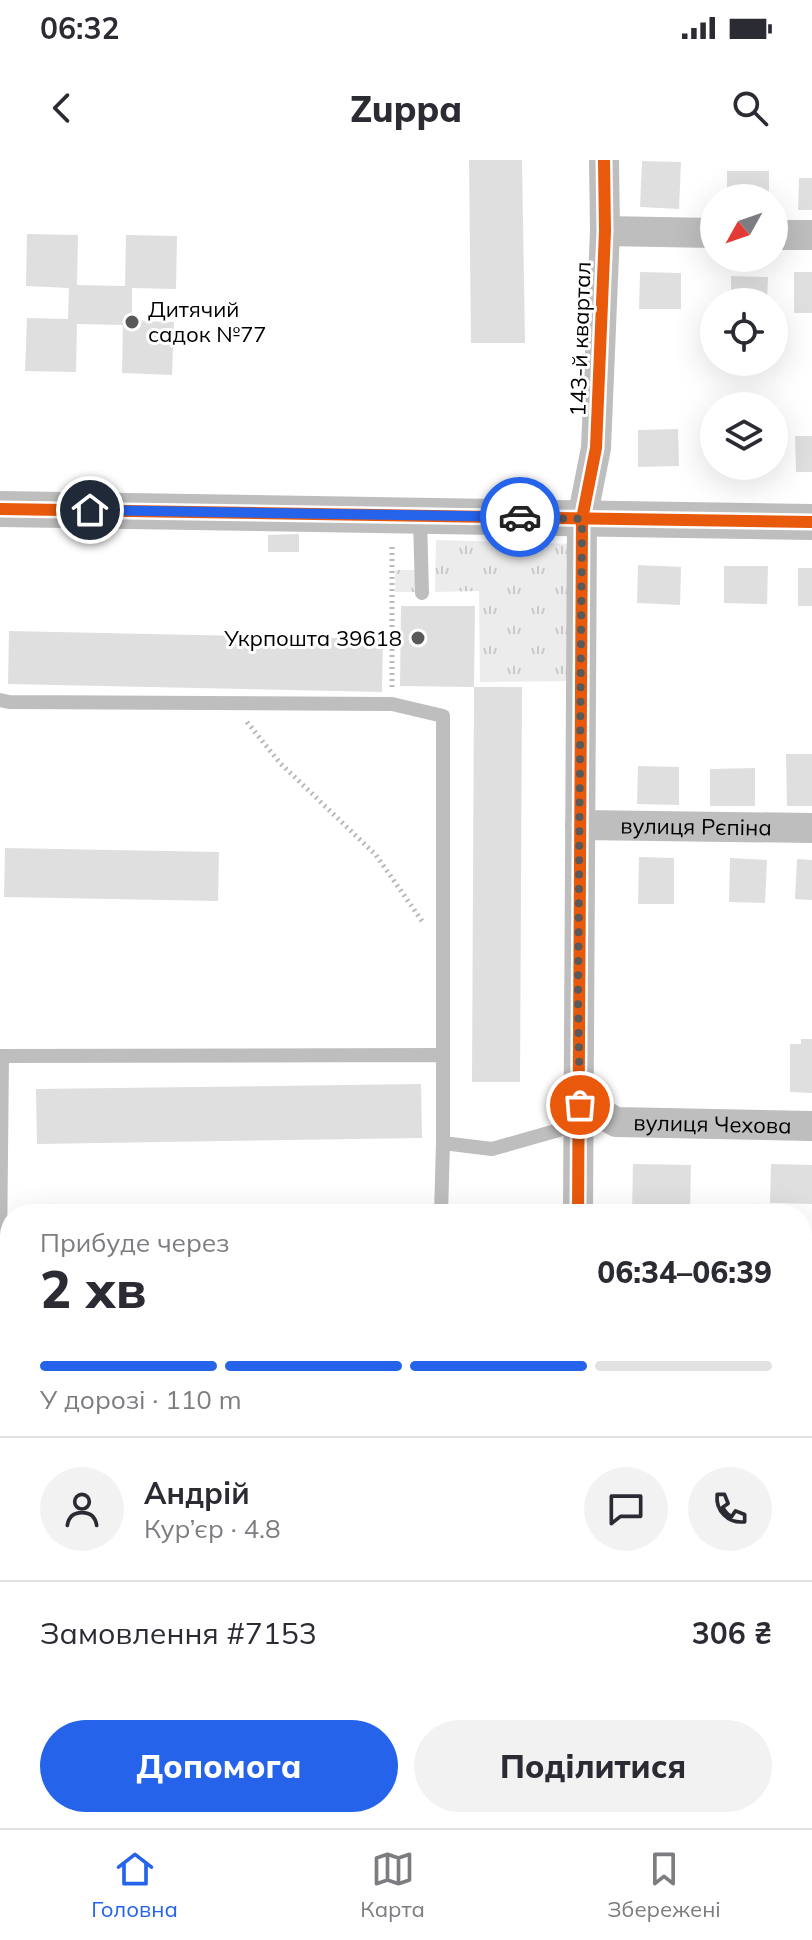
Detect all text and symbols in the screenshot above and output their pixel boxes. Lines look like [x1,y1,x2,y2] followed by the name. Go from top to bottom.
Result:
[40,9,119,47] text: 06:32
[40,86,84,130] icon: back
[350,86,462,131] text: Zuppa
[728,86,772,130] icon: search
[700,184,788,272] north arrow
[700,184,788,480] map controls
[563,261,597,417] street label: 143-й квартал
[700,288,788,376] button: locate
[148,295,267,348] place label: Дитячий садок №77
[123,313,141,331] marker: Дитячий садок №77
[700,392,788,480] button: layers
[56,476,124,544] pin
[480,477,560,557] courier
[68,488,112,532] icon: home
[498,495,542,539] icon: car
[223,624,402,652] place label: Укрпошта 39618
[409,629,427,647] marker: Укрпошта 39618
[620,812,772,841] street label: вулиця Рєпіна
[546,1071,614,1139] pin
[558,1083,602,1127] icon: bag
[633,1108,792,1140] street label: вулиця Чехова
[40,1226,229,1259] text: Прибуде через
[597,1253,772,1291] text: 06:34–06:39
[40,1256,146,1321] text: 2 хв
[40,1383,242,1416] text: У дорозі · 110 m
[40,1467,124,1551] button: person
[584,1467,668,1551] button: chat
[688,1467,772,1551] button: phone
[144,1474,250,1512] text: Андрій
[144,1512,281,1545] text: Кур’єр · 4.8
[40,1614,317,1652] text: Замовлення #7153
[692,1614,772,1652] text: 306 ₴
[40,1720,398,1812] button: Допомога
[414,1720,772,1812] button: Поділитися
[91,1847,178,1923] tab: Головна
[360,1847,425,1923] tab: Карта
[607,1847,721,1923] tab: Збережені

